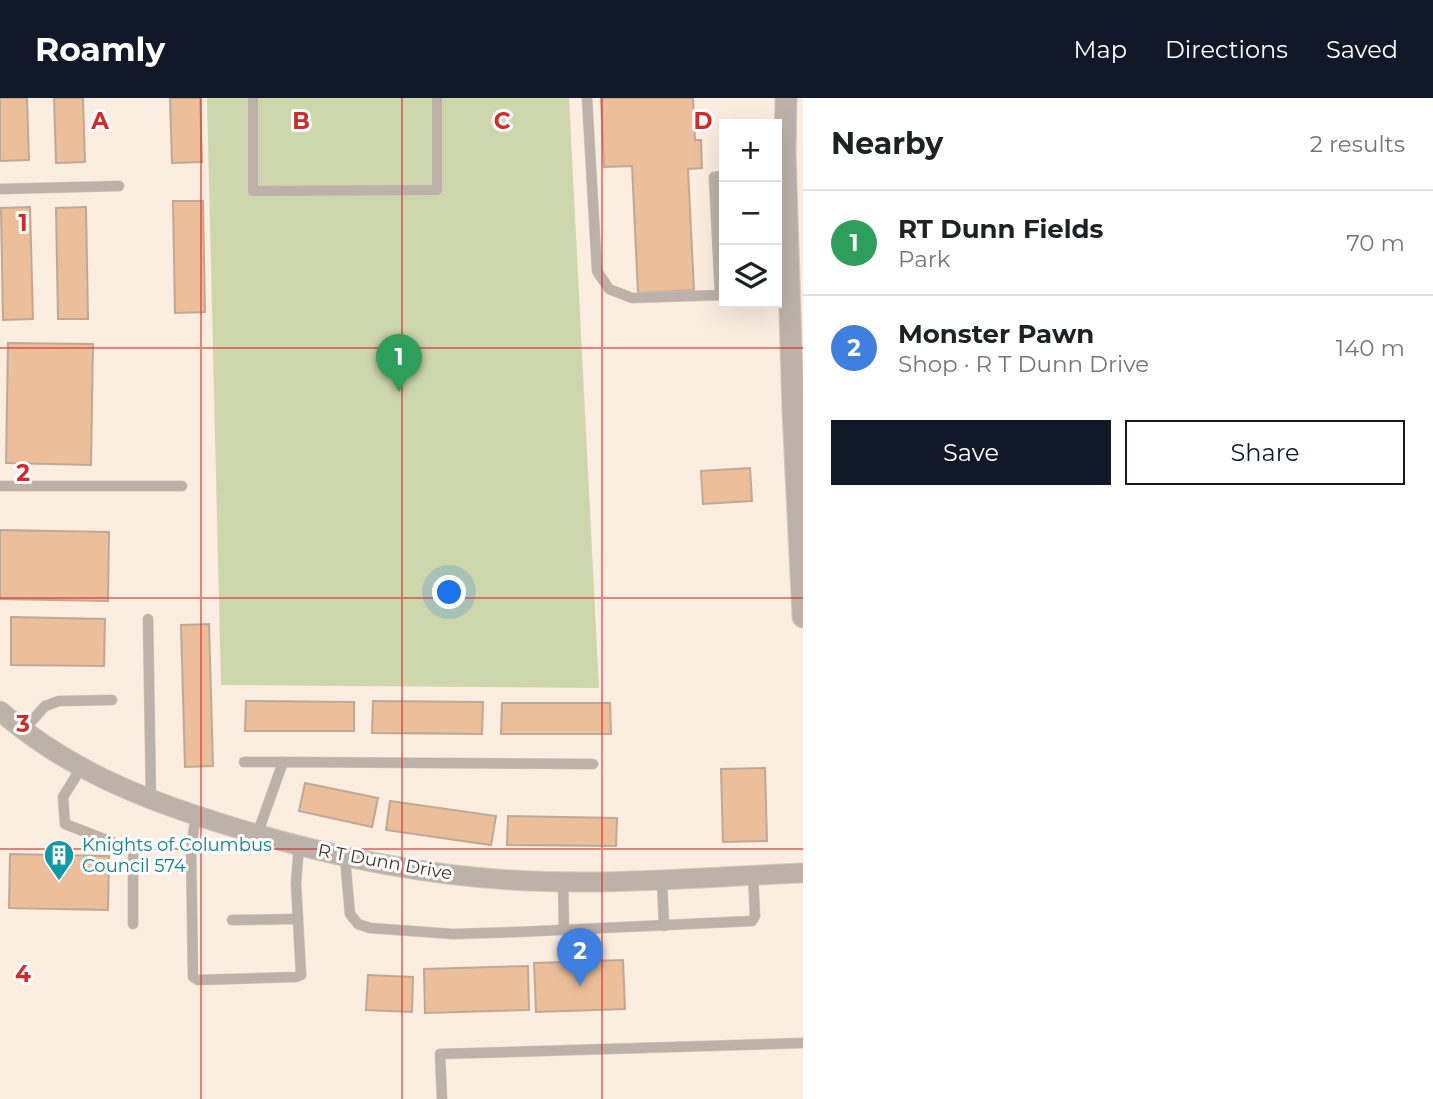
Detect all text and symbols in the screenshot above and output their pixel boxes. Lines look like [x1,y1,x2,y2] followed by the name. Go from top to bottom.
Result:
[35,29,165,69] text: Roamly
[1074,35,1127,64] text: Map
[1165,35,1288,64] text: Directions
[1326,35,1398,64] text: Saved
[90,107,109,135] text: A
[292,107,310,135] text: B
[494,107,511,135] text: C
[694,107,713,135] text: D
[719,119,782,308] map controls
[719,119,782,182] button: +
[831,125,943,162] text: Nearby
[1310,130,1405,158] text: 2 results
[719,182,782,245] button: −
[18,209,28,237] text: 1
[898,213,1103,245] text: RT Dunn Fields
[849,229,859,257] text: 1
[1346,229,1405,257] text: 70 m
[719,245,782,308] button: layers
[898,245,951,273] text: Park
[898,318,1094,350] text: Monster Pawn
[376,334,422,392] pin: 1
[847,334,861,362] text: 2
[1336,334,1405,362] text: 140 m
[898,350,1149,378] text: Shop · R T Dunn Drive
[831,420,1111,485] button: Save
[1125,420,1405,485] button: Share
[16,459,30,487] text: 2
[432,575,466,609] your location
[15,710,30,738] text: 3
[82,834,272,877] place label: Knights of Columbus Council 574
[42,838,76,882] building icon: Knights of Columbus Council 574
[316,839,454,885] street label: R T Dunn Drive
[557,928,603,986] pin: 2
[15,960,31,988] text: 4

